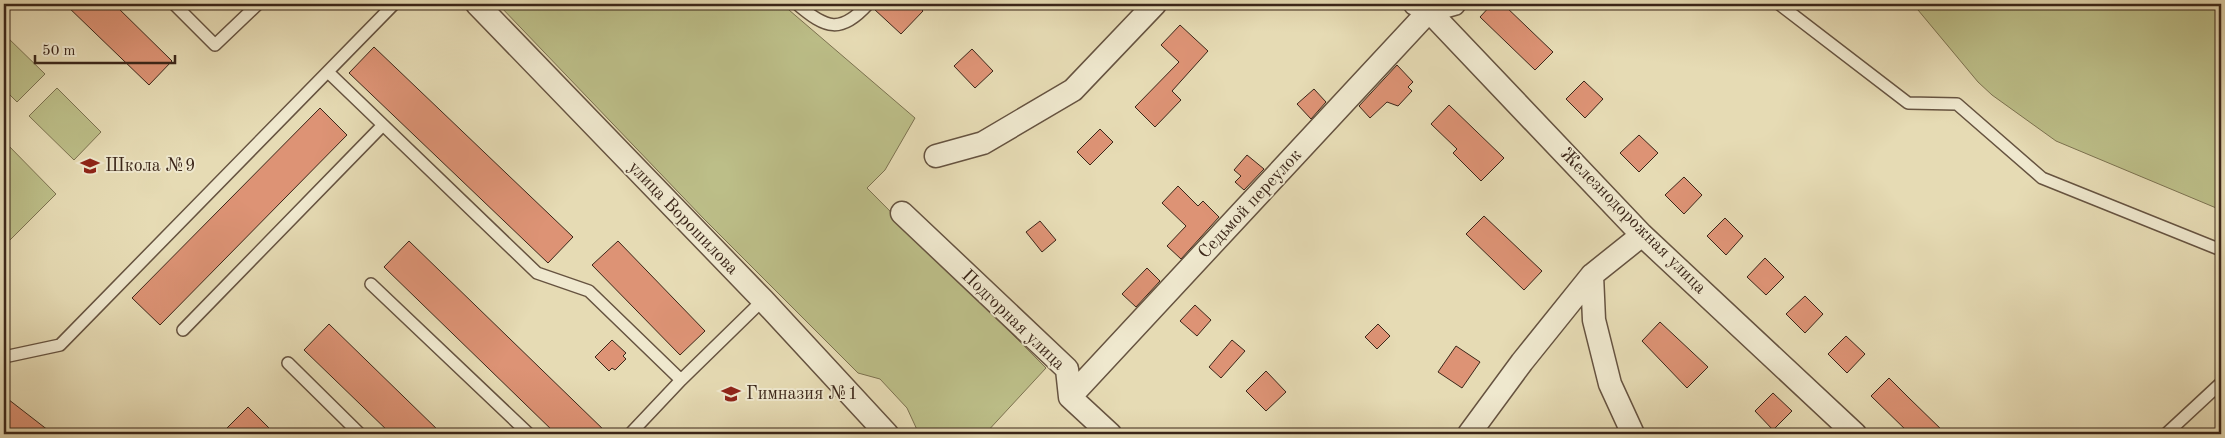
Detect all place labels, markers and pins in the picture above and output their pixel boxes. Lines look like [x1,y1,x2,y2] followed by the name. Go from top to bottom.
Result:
[79,155,101,177] school or university icon: Школа №9
[105,157,195,175] place label: Школа №9
[720,383,742,405] school or university icon: Гимназия №1
[746,385,858,403] place label: Гимназия №1

